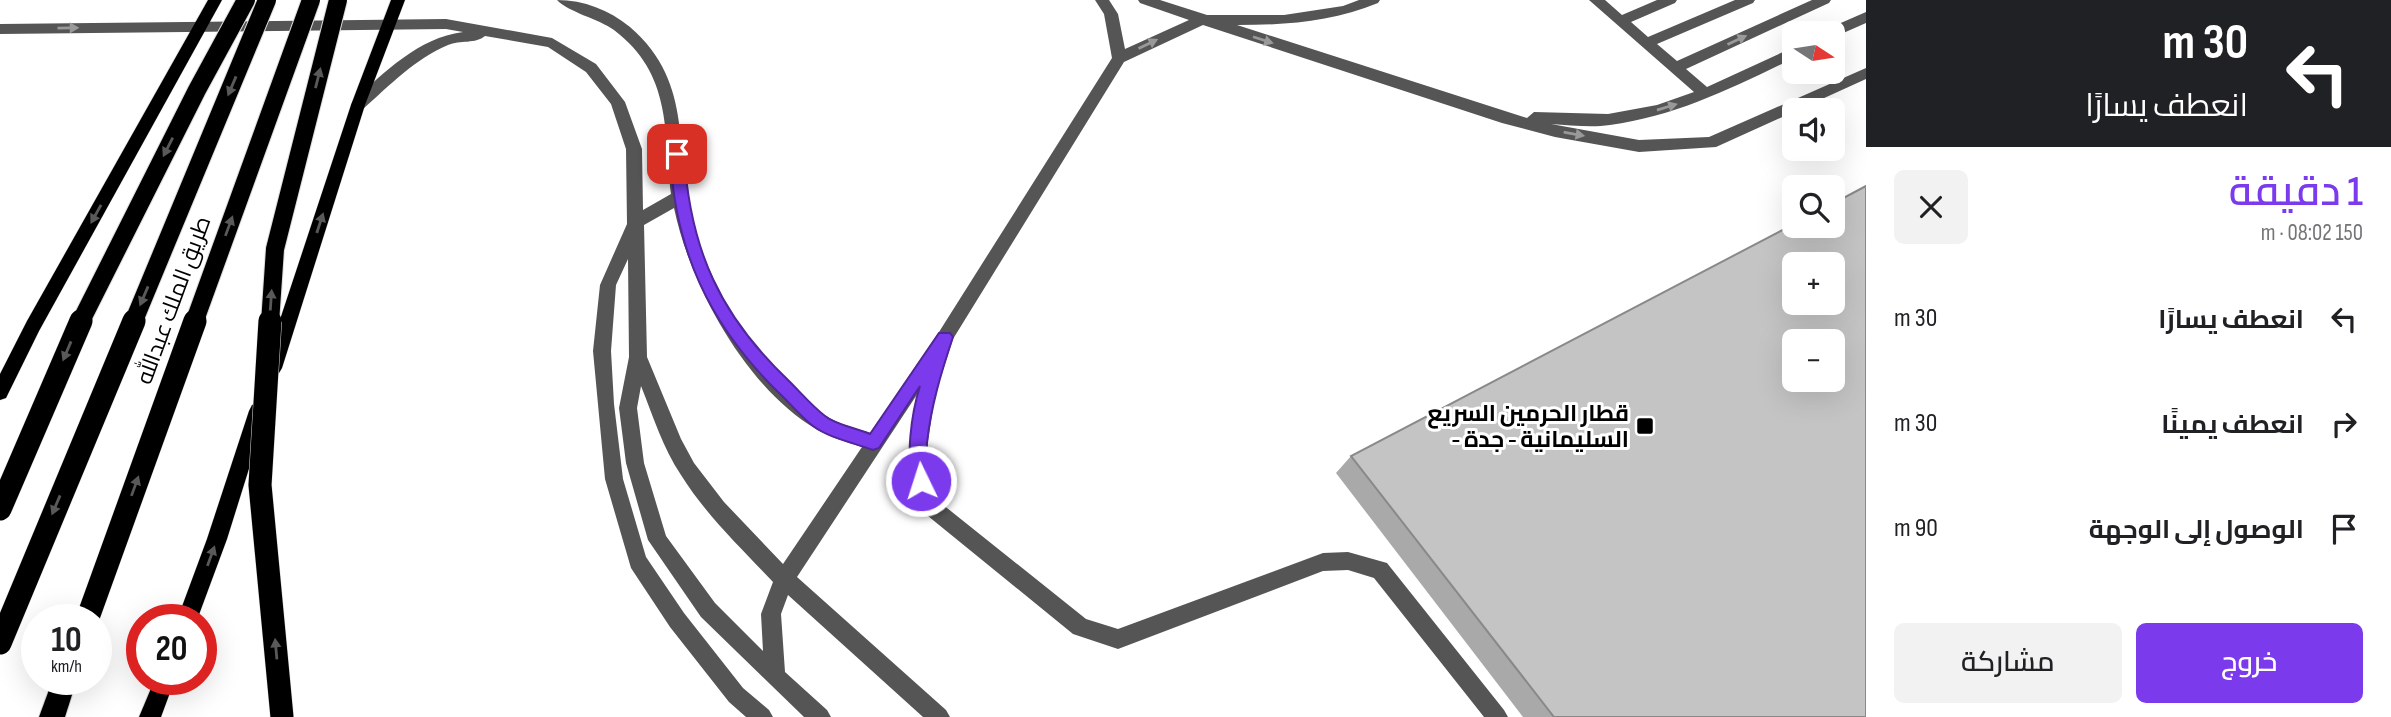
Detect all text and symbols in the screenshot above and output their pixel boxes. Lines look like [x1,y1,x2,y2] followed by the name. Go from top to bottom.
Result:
[2163,14,2248,73] text: 30 m
[1782,21,1844,84] north arrow
[1782,21,1845,392] map controls
[57,22,79,34] one-way arrow
[2272,28,2363,119] icon: left
[1727,34,1748,45] one-way arrow
[1252,35,1273,46] one-way arrow
[1138,38,1158,49] one-way arrow
[313,67,324,89] one-way arrow
[226,75,237,96] one-way arrow
[2085,87,2248,126] text: انعطف يسارًا
[1782,98,1845,161] button: sound
[1657,101,1678,111] one-way arrow
[647,124,707,184] pin
[1563,129,1585,140] one-way arrow
[658,135,696,173] icon: arrive
[163,137,174,157] one-way arrow
[2229,167,2363,218] text: 1 دقيقة
[1894,170,1968,244] button: close
[1782,175,1845,238] button: search
[90,204,102,224] one-way arrow
[129,212,217,388] street label: طريق الملك عبدالله
[315,212,326,233] one-way arrow
[224,216,235,237] one-way arrow
[2261,219,2363,247] text: 150 m · 08:02
[1782,252,1845,315] button: +
[138,285,149,306] one-way arrow
[266,289,277,311] one-way arrow
[2325,300,2363,338] icon: left
[1894,303,1937,334] text: 30 m
[2158,305,2304,336] text: انعطف يسارًا
[1782,329,1845,392] button: −
[61,340,72,361] one-way arrow
[1427,400,1629,454] place label: قطار الحرمين السريع - السليمانية - جدة
[2325,405,2363,443] icon: right
[1894,408,1937,439] text: 30 m
[2161,410,2304,441] text: انعطف يمينًا
[1635,416,1655,436] marker: قطار الحرمين السريع - السليمانية - جدة
[884,444,958,518] position arrow
[130,476,141,497] one-way arrow
[51,495,62,516] one-way arrow
[2325,510,2363,548] icon: arrive
[1894,513,1938,544] text: 90 m
[2089,515,2304,546] text: الوصول إلى الوجهة
[205,545,216,566] one-way arrow
[126,604,217,695] speed limit sign: 20
[51,619,82,662] text: 10
[1894,623,2122,703] button: مشاركة
[2136,623,2363,703] button: خروج
[270,638,281,660] one-way arrow
[51,656,82,677] text: km/h

